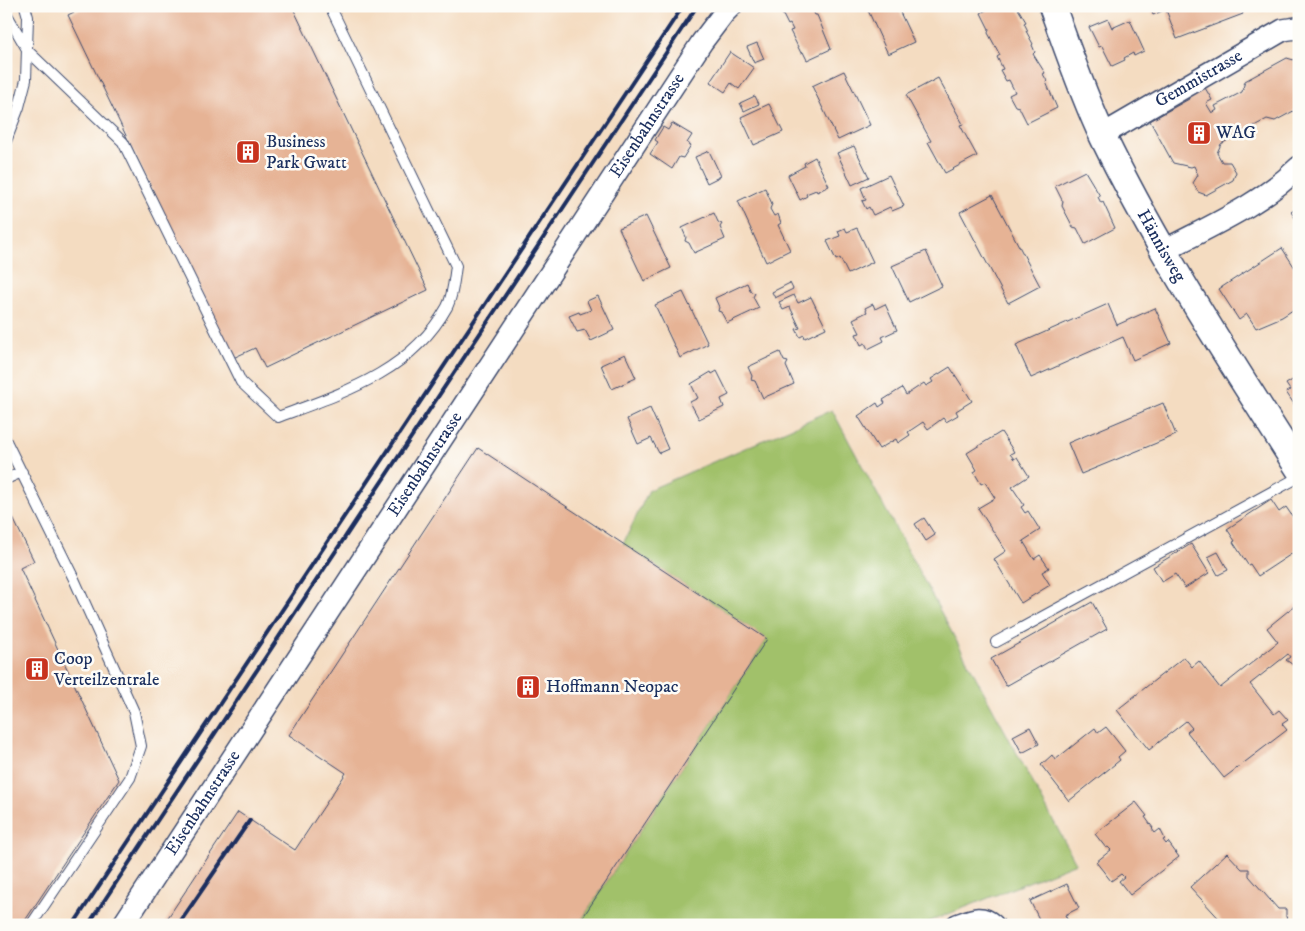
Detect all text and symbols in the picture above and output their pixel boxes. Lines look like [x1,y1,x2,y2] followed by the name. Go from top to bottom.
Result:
[1151,45,1247,113] street label: Gemmistrasse
[605,69,690,182] street label: Eisenbahnstrasse
[1186,120,1212,146] building icon: WAG
[1215,122,1256,144] place label: WAG
[266,131,347,174] place label: Business Park Gwatt
[235,139,261,165] building icon: Business Park Gwatt
[1132,206,1191,286] street label: Hännisweg
[383,408,467,521] street label: Eisenbahnstrasse
[53,648,159,691] place label: Coop Verteilzentrale
[24,656,50,682] building icon: Coop Verteilzentrale
[515,674,541,700] building icon: Hoffmann Neopac
[546,676,679,698] place label: Hoffmann Neopac
[161,746,245,859] street label: Eisenbahnstrasse

